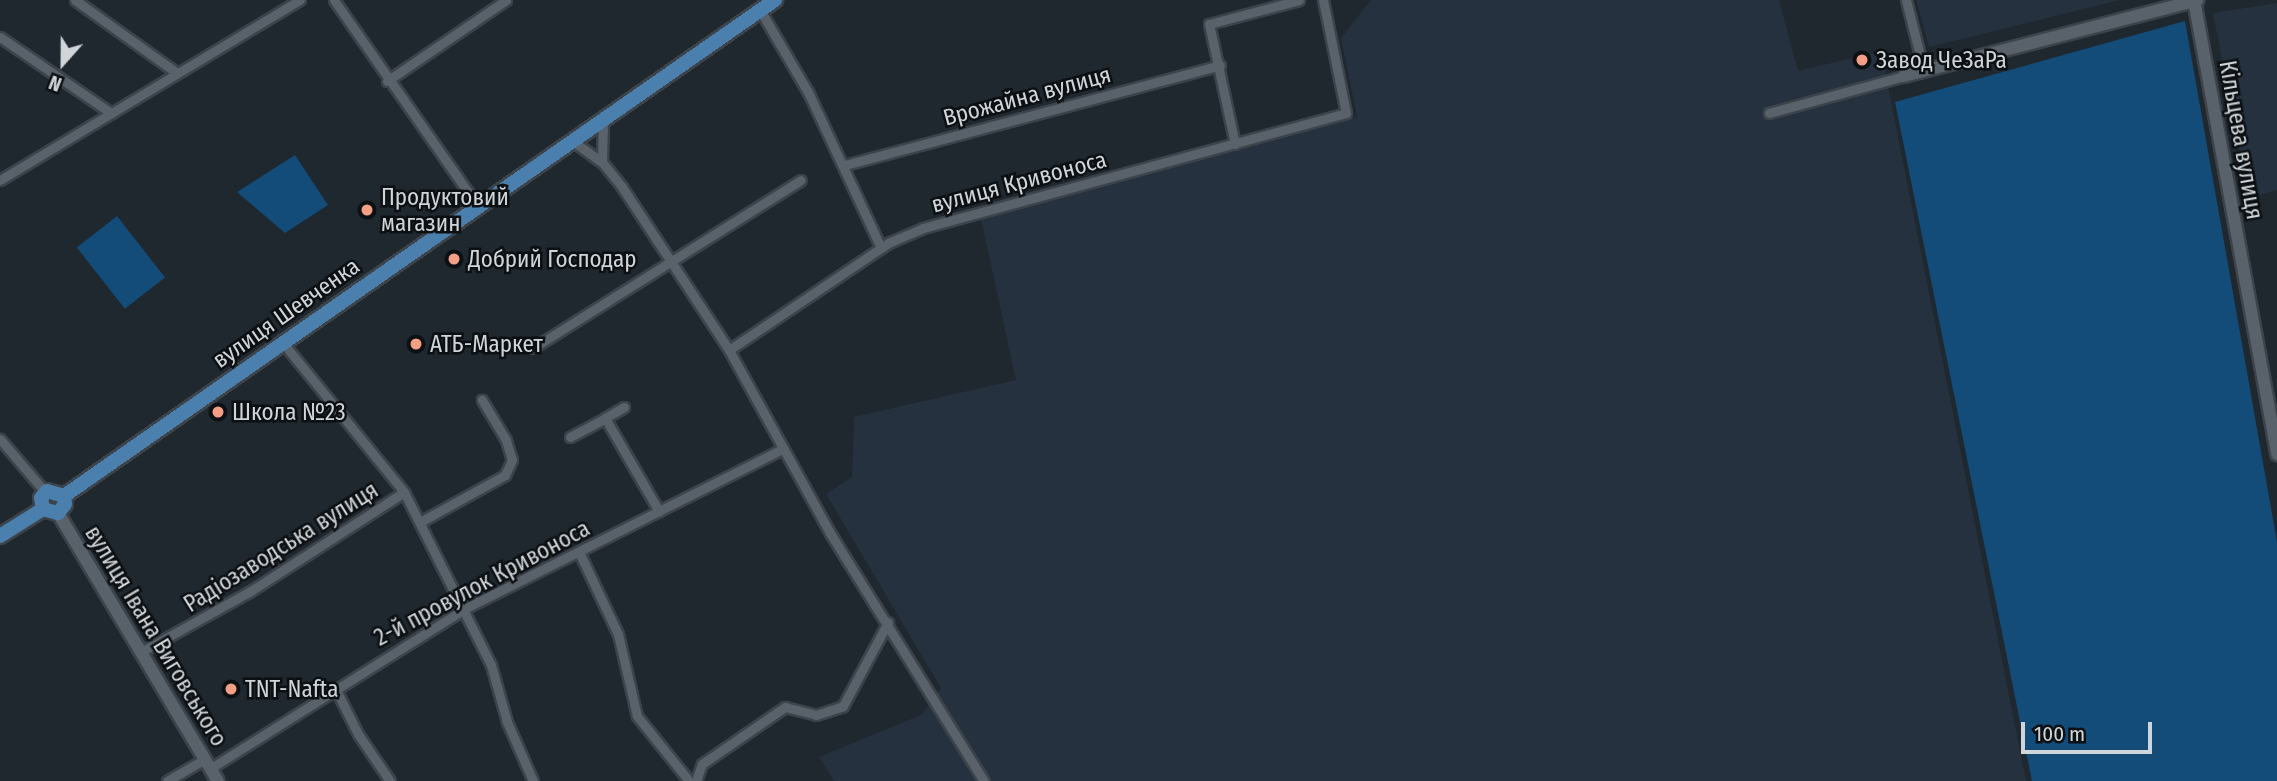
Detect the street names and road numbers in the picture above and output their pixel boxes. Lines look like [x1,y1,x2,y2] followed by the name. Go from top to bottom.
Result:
[2213,58,2269,222] street label: Кільцева вулиця
[940,60,1114,132] street label: Врожайна вулиця
[928,145,1110,219] street label: вулиця Кривоноса
[207,252,365,374] street label: вулиця Шевченка
[179,476,383,618] street label: Радіозаводська вулиця
[370,514,594,652] street label: 2-й провулок Кривоноса
[79,521,233,751] street label: вулиця Івана Виговського

